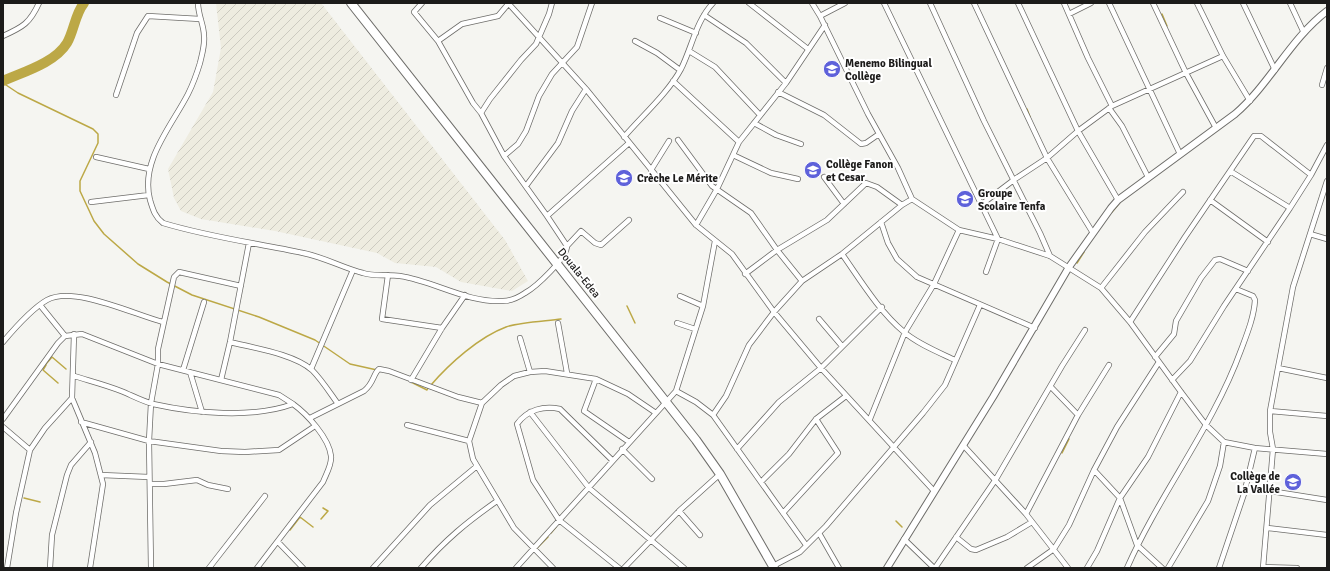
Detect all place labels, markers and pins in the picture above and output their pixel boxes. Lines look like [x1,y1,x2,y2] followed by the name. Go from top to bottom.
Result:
[845,57,932,83] place label: Menemo Bilingual Collège
[822,59,842,79] school or university icon: Menemo Bilingual Collège
[826,158,893,184] place label: Collège Fanon et Cesar
[803,160,823,180] school or university icon: Collège Fanon et Cesar
[614,168,634,188] school or university icon: Crèche Le Mérite
[637,172,718,185] place label: Crèche Le Mérite
[978,187,1046,213] place label: Groupe Scolaire Tenfa
[955,189,975,209] school or university icon: Groupe Scolaire Tenfa
[1230,470,1281,496] place label: Collège de La Vallée
[1283,472,1303,492] school or university icon: Collège de La Vallée

